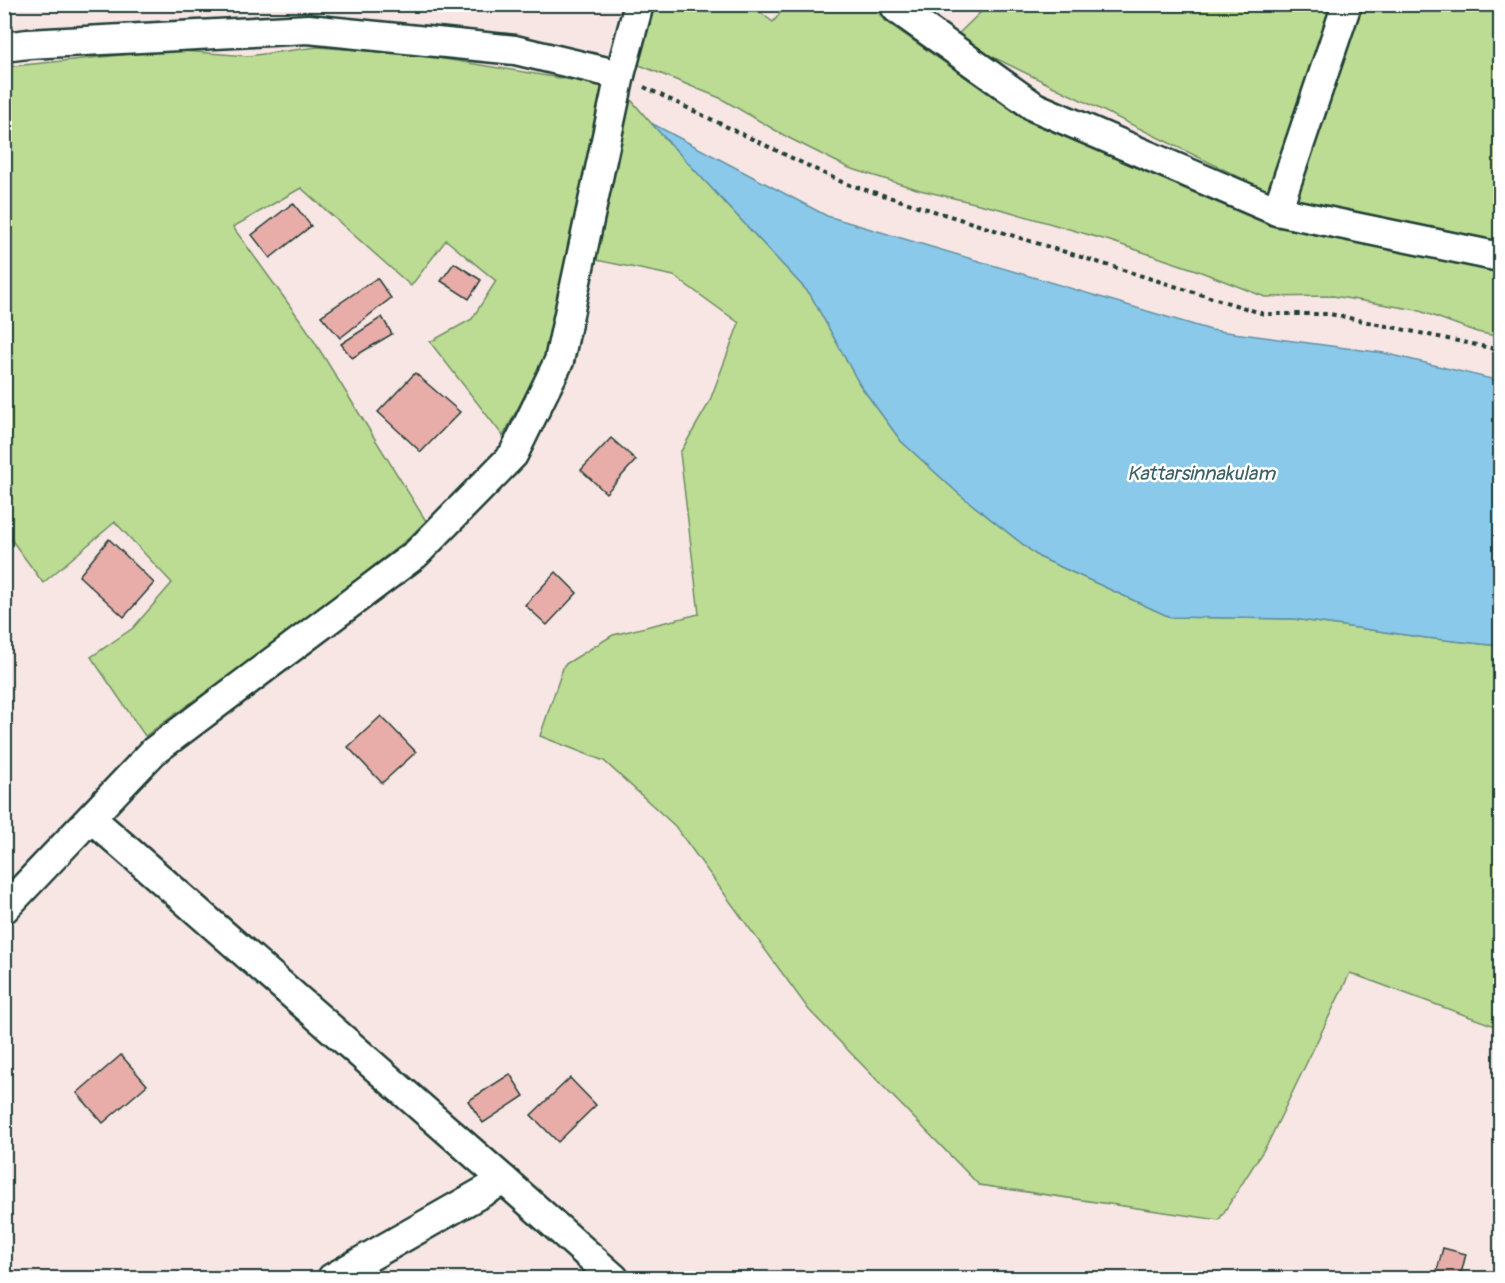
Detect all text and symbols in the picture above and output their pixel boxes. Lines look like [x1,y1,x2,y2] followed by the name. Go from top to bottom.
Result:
[1127,461,1276,486] water label: Kattarsinnakulam

